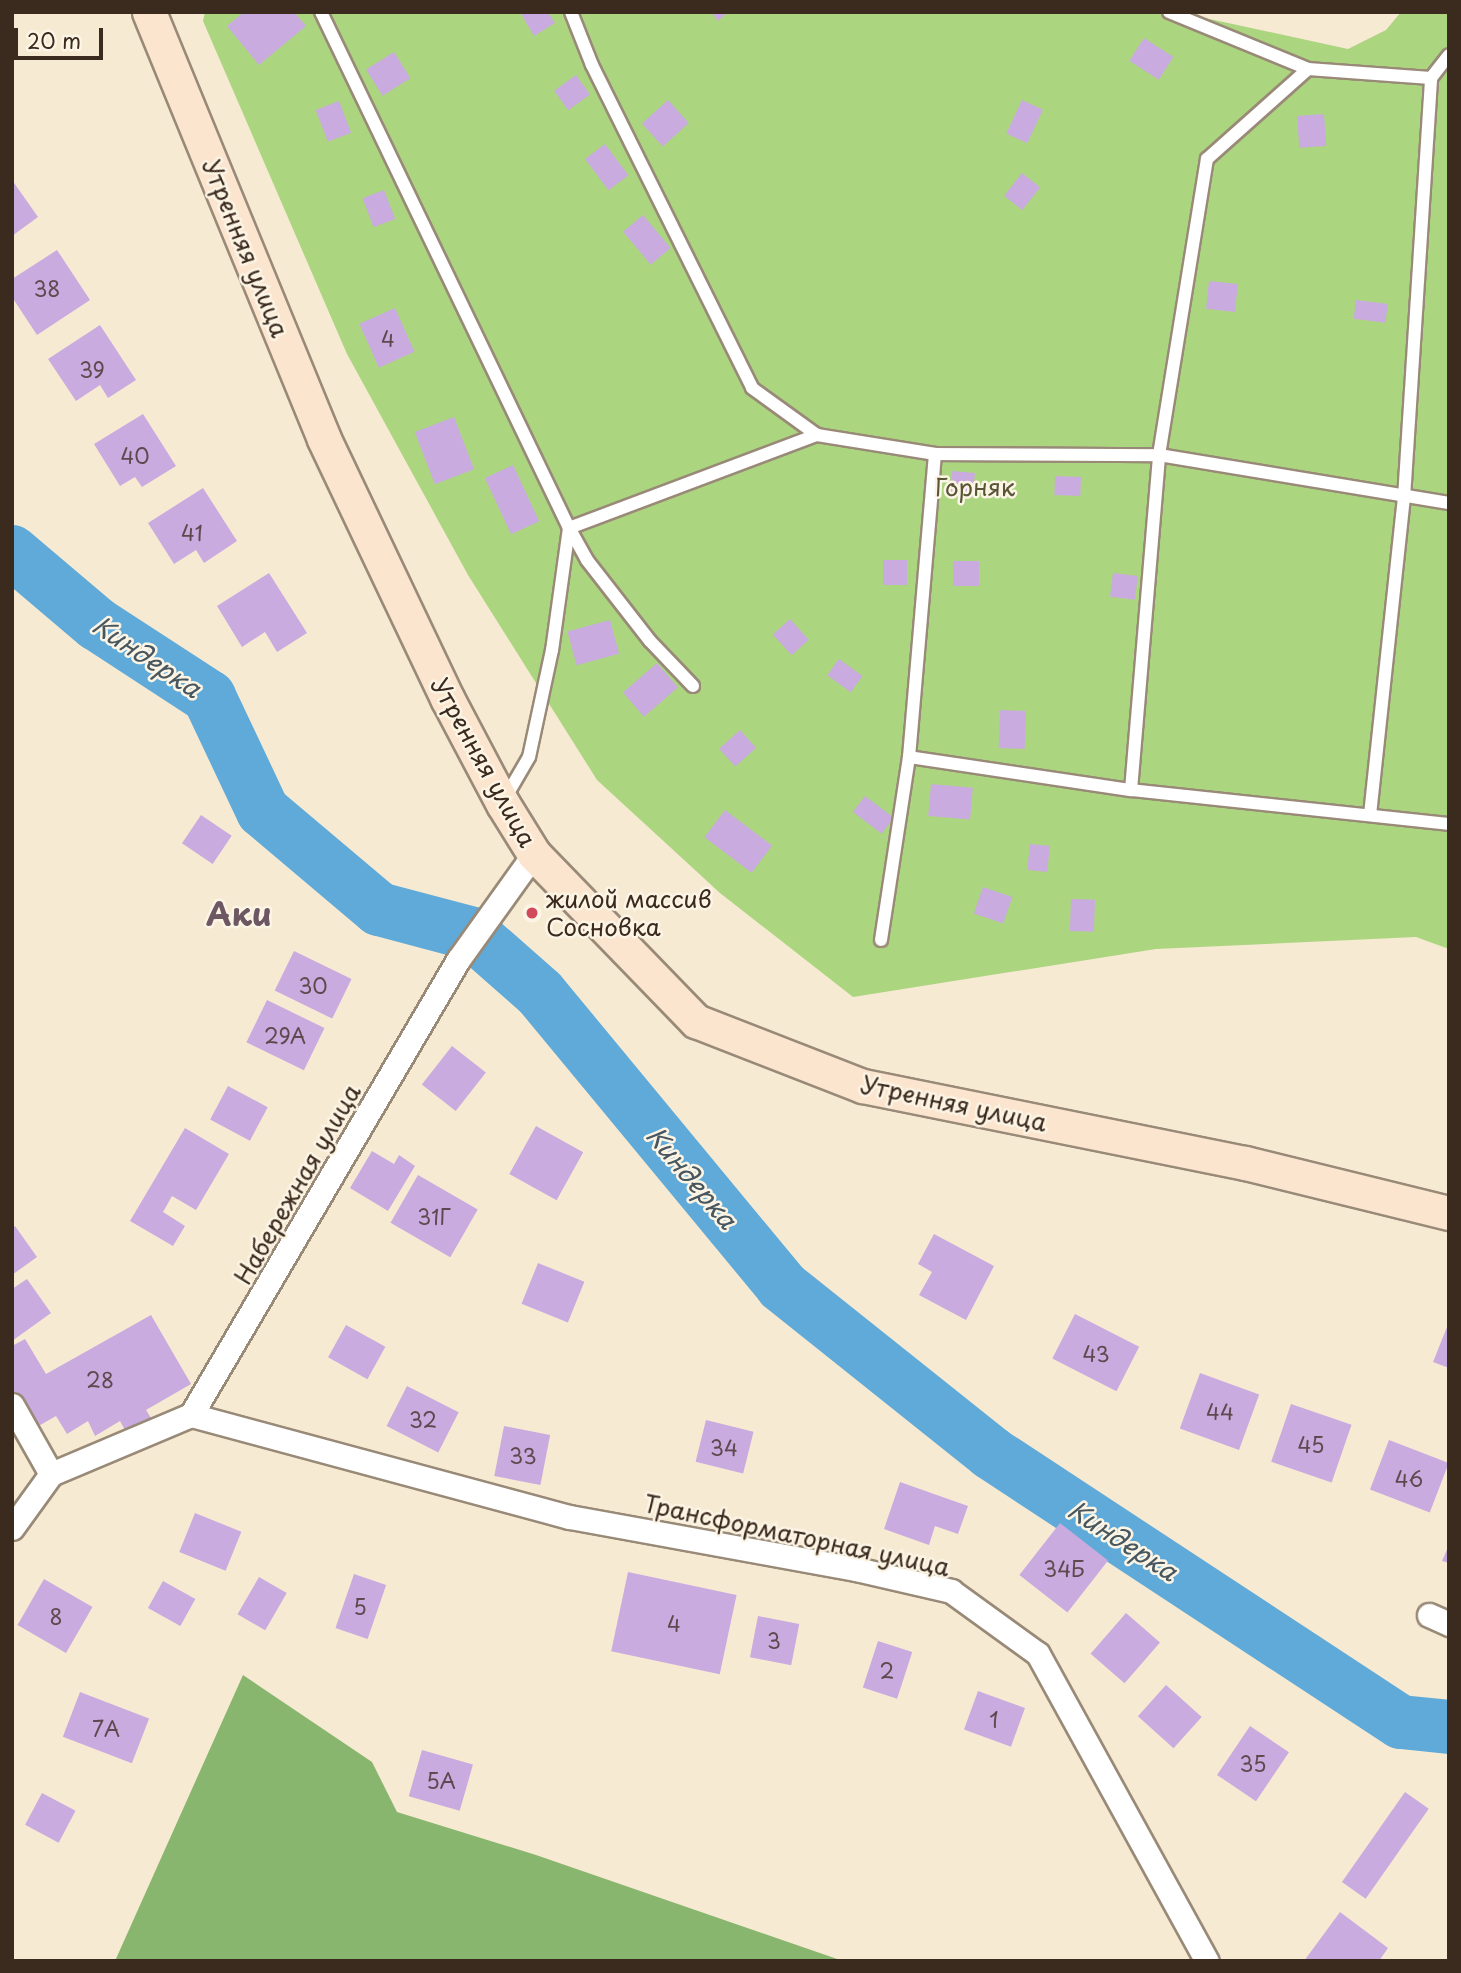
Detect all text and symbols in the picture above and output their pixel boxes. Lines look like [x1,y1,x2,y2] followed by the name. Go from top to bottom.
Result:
[18,14,107,58] scale bar
[27,24,81,56] text: 20 m
[197,154,295,342] street label: Утренняя улица
[34,275,60,301] house number: 38
[381,325,395,351] house number: 4
[79,356,105,382] house number: 39
[120,442,150,468] house number: 40
[935,473,1015,501] park label: Горняк
[181,519,203,545] house number: 41
[87,608,207,704] water label: Киндерка
[425,672,543,852] street label: Утренняя улица
[546,885,713,941] place label: жилой массив Сосновка
[206,894,272,932] district label: Аки
[524,905,540,921] marker: жилой массив Сосновка
[298,972,328,998] house number: 30
[264,1022,306,1048] house number: 29А
[858,1069,1050,1137] street label: Утренняя улица
[228,1078,366,1290] street label: Набережная улица
[640,1119,744,1235] water label: Киндерка
[417,1203,451,1229] house number: 31Г
[1082,1340,1110,1366] house number: 43
[86,1366,114,1392] house number: 28
[1206,1398,1234,1424] house number: 44
[409,1406,437,1432] house number: 32
[1298,1431,1324,1457] house number: 45
[710,1434,738,1460] house number: 34
[509,1442,537,1468] house number: 33
[1395,1465,1423,1491] house number: 46
[641,1488,953,1582] street label: Трансформаторная улица
[1062,1493,1184,1587] water label: Киндерка
[1043,1555,1085,1581] house number: 34Б
[353,1593,367,1619] house number: 5
[49,1603,63,1629] house number: 8
[667,1610,681,1636] house number: 4
[767,1627,781,1653] house number: 3
[880,1657,894,1683] house number: 2
[989,1706,999,1732] house number: 1
[92,1715,120,1741] house number: 7А
[1240,1750,1266,1776] house number: 35
[426,1767,456,1793] house number: 5А

